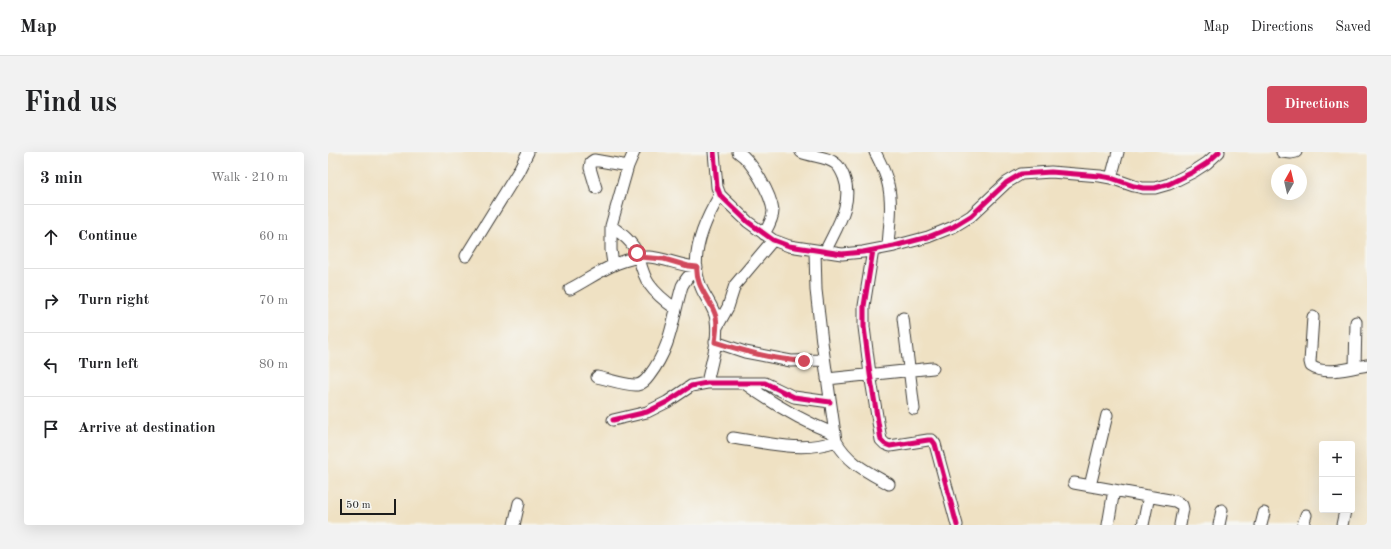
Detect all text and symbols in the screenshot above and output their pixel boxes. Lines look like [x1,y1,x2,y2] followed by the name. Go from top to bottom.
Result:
[20,18,57,37] text: Map
[1203,20,1229,34] text: Map
[1251,20,1313,34] text: Directions
[1335,20,1371,34] text: Saved
[1267,86,1367,123] button: Directions
[24,90,117,118] text: Find us
[1271,164,1307,200] north arrow
[40,170,83,187] text: 3 min
[211,171,288,184] text: Walk · 210 m
[40,226,62,248] icon: ahead
[78,229,137,244] text: Continue
[259,230,288,243] text: 60 m
[628,244,646,262] route start
[40,290,62,312] icon: right
[78,293,149,308] text: Turn right
[259,294,288,307] text: 70 m
[795,352,813,370] route end
[40,354,62,376] icon: left
[78,357,138,372] text: Turn left
[259,358,288,371] text: 80 m
[40,418,62,440] icon: arrive
[78,421,216,436] text: Arrive at destination
[1319,441,1355,513] map controls
[1319,441,1355,477] button: +
[1319,477,1355,513] button: −
[340,497,396,516] scale bar
[346,500,371,511] text: 50 m

